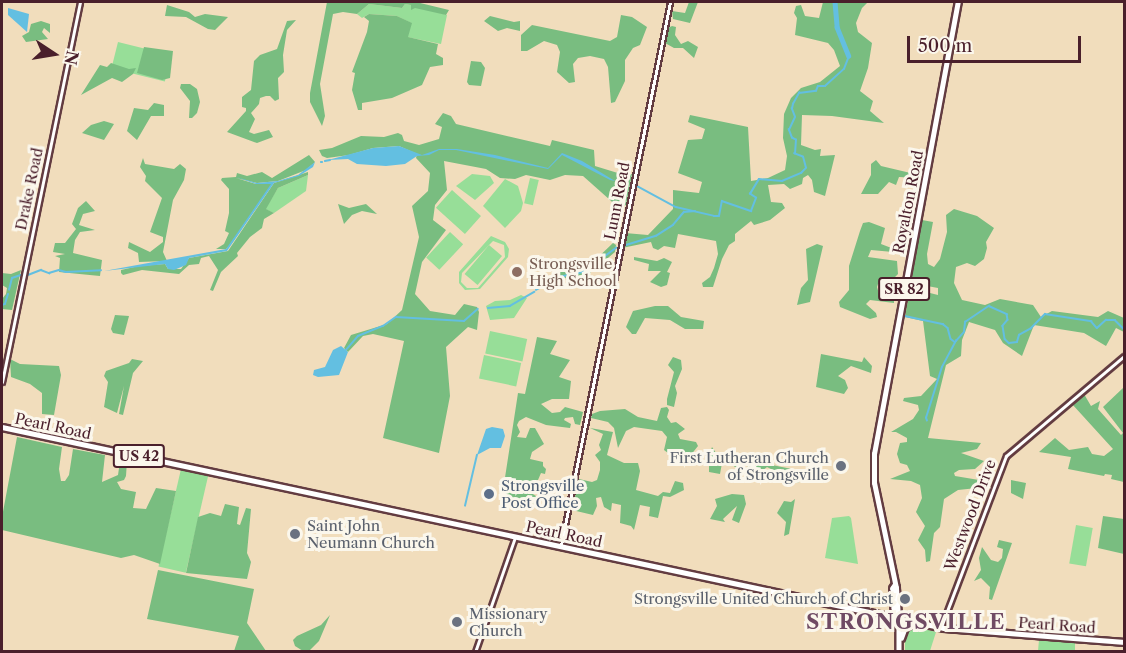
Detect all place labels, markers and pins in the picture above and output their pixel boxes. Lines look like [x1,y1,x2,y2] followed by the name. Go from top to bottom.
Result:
[529,254,617,289] place label: Strongsville High School
[510,265,524,279] marker: Strongsville High School
[669,448,829,483] place label: First Lutheran Church of Strongsville
[834,459,848,473] marker: First Lutheran Church of Strongsville
[501,476,584,511] place label: Strongsville Post Office
[482,487,496,501] marker: Strongsville Post Office
[307,516,435,551] place label: Saint John Neumann Church
[288,527,302,541] marker: Saint John Neumann Church
[634,590,893,608] place label: Strongsville United Church of Christ
[898,592,912,606] marker: Strongsville United Church of Christ
[469,604,548,639] place label: Missionary Church
[450,615,464,629] marker: Missionary Church

